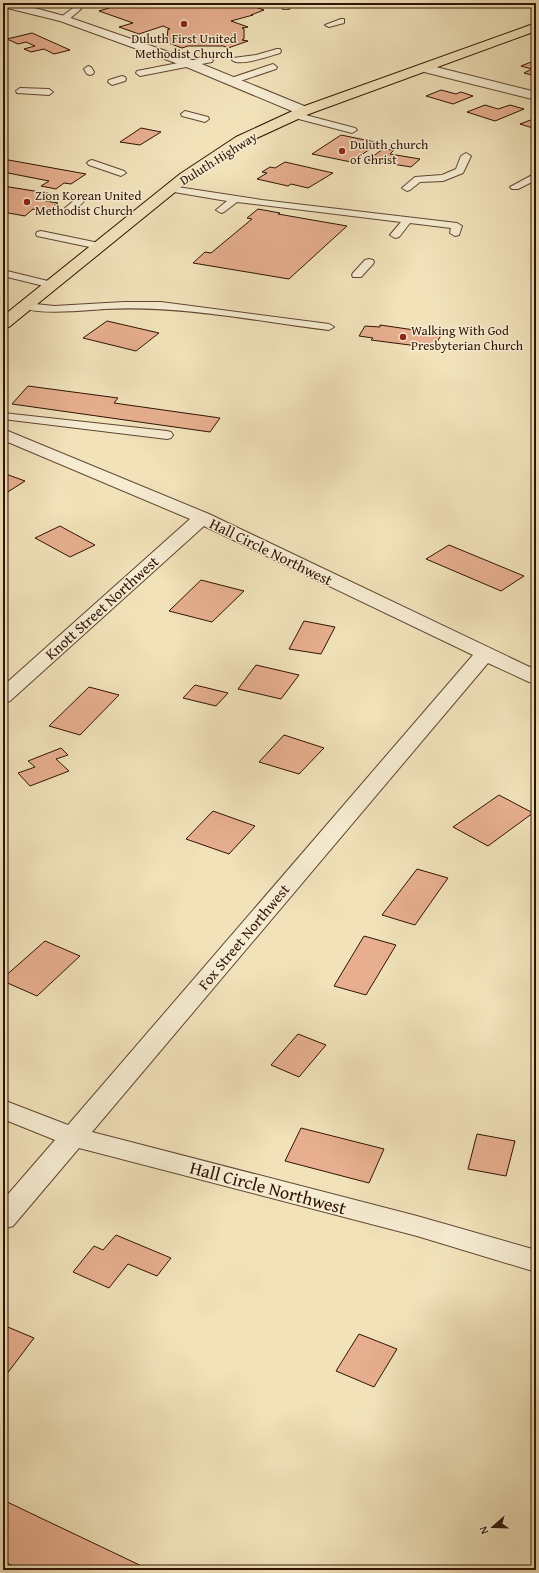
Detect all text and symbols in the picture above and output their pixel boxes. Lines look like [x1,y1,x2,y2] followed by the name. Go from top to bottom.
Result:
[179,19,189,29] marker: Duluth First United Methodist Church
[131,29,237,63] place label: Duluth First United Methodist Church
[176,127,261,190] street label: Duluth Highway
[350,135,429,169] place label: Duluth church of Christ
[337,146,347,156] marker: Duluth church of Christ
[35,186,141,220] place label: Zion Korean United Methodist Church
[22,197,32,207] marker: Zion Korean United Methodist Church
[411,321,524,355] place label: Walking With God Presbyterian Church
[398,332,408,342] marker: Walking With God Presbyterian Church
[206,513,337,591] street label: Hall Circle Northwest
[40,550,163,664] street label: Knott Street Northwest
[193,879,295,994] street label: Fox Street Northwest
[187,1154,350,1222] street label: Hall Circle Northwest
[473,1507,513,1547] north arrow
[475,1524,492,1537] text: N

